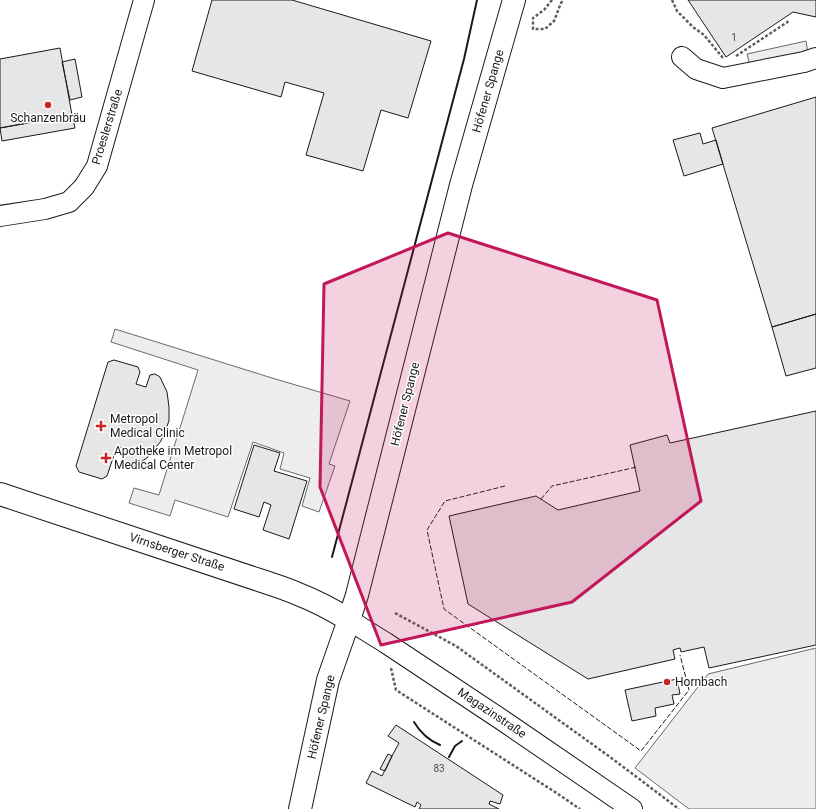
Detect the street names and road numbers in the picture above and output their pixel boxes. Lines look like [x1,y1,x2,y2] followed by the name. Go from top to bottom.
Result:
[469,48,507,134] street label: Höfener Spange
[89,88,125,166] street label: Proeslerstraße
[388,361,422,447] street label: Höfener Spange
[127,530,227,574] street label: Virnsberger Straße
[305,674,337,760] street label: Höfener Spange
[455,685,529,741] street label: Magazinstraße

